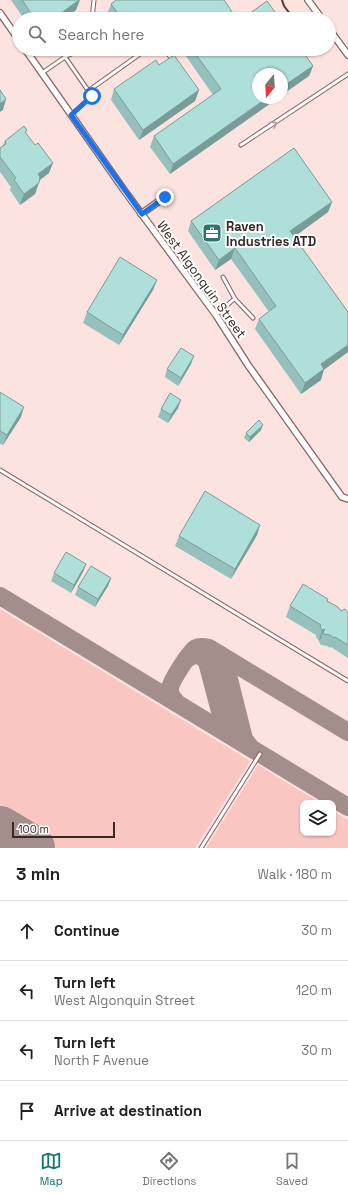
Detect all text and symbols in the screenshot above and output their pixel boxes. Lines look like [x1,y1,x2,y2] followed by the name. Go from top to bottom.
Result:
[12,12,336,56] search box
[26,23,48,45] icon: search
[58,25,144,44] text: Search here
[252,68,288,104] north arrow
[83,87,101,105] route start
[270,121,277,129] one-way arrow
[156,188,174,206] route end
[153,217,250,341] street label: West Algonquin Street
[226,218,316,250] place label: Raven Industries ATD
[201,222,223,244] office icon: Raven Industries ATD
[300,800,336,836] map controls
[300,800,336,836] button: layers
[12,820,115,839] scale bar
[18,822,49,836] text: 100 m
[16,863,60,885] text: 3 min
[258,866,332,883] text: Walk · 180 m
[16,920,38,942] icon: ahead
[54,921,120,940] text: Continue
[301,922,332,939] text: 30 m
[54,973,116,992] text: Turn left
[16,980,38,1002] icon: left
[296,982,332,999] text: 120 m
[54,992,195,1009] text: West Algonquin Street
[54,1033,116,1052] text: Turn left
[16,1040,38,1062] icon: left
[301,1042,332,1059] text: 30 m
[54,1052,149,1069] text: North F Avenue
[16,1100,38,1122] icon: arrive
[54,1101,202,1120] text: Arrive at destination
[40,1150,63,1188] tab: Map
[142,1150,196,1188] tab: Directions
[276,1150,308,1188] tab: Saved

